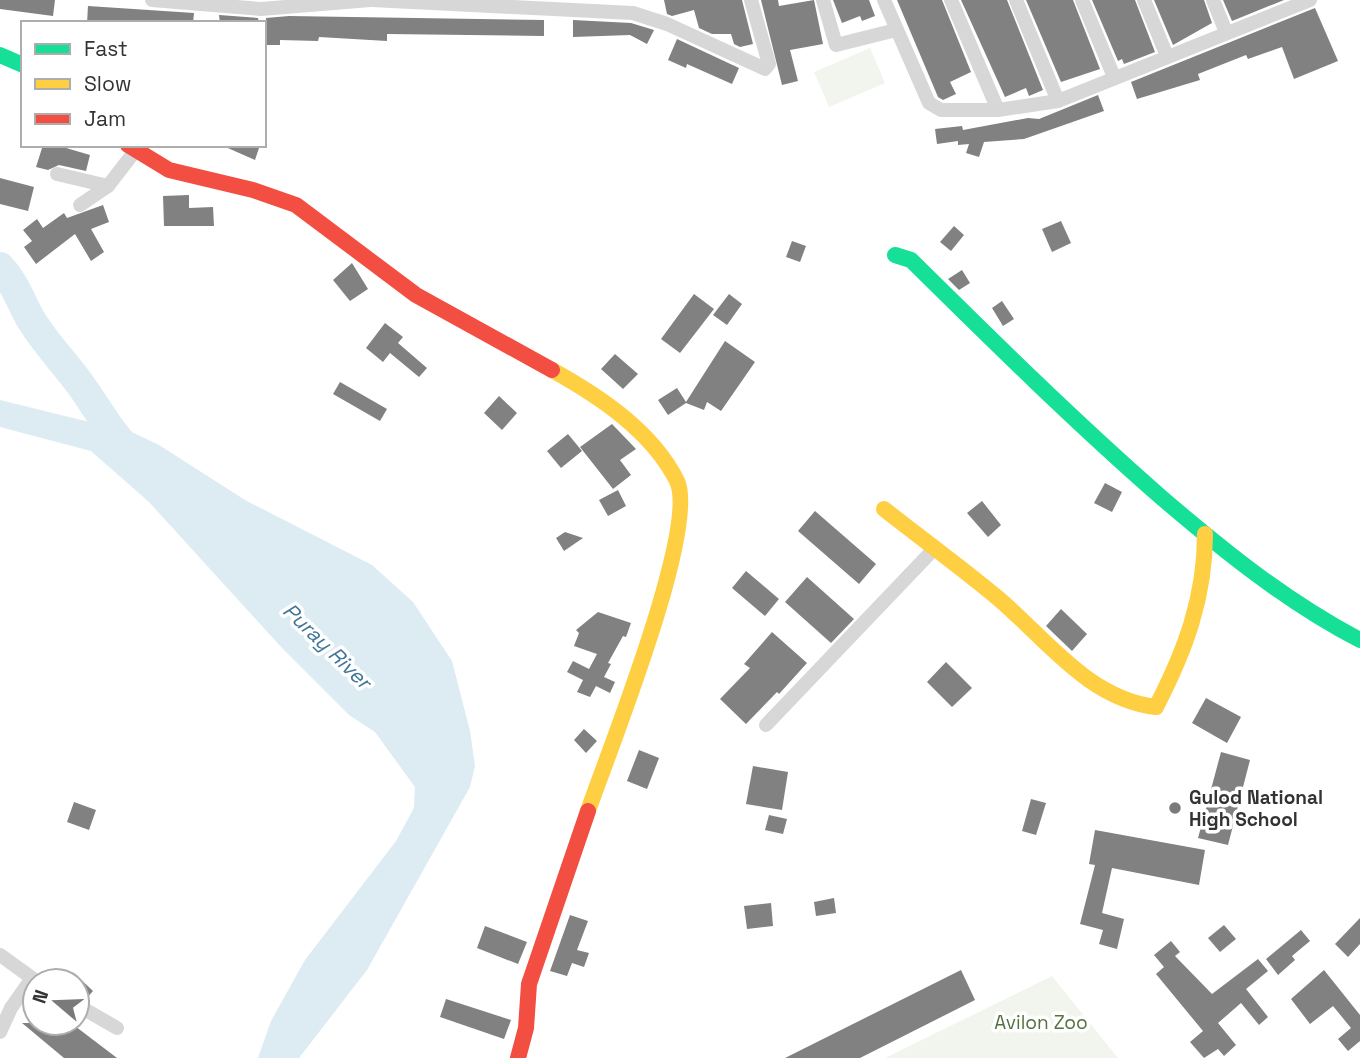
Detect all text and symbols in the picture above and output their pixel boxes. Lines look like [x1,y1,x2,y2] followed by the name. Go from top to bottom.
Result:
[21,21,266,147] legend
[84,35,128,62] text: Fast
[84,70,132,97] text: Slow
[84,105,126,132] text: Jam
[277,597,379,696] water label: Puray River
[1189,785,1323,832] place label: Gulod National High School
[1167,800,1183,816] marker: Gulod National High School
[21,967,91,1037] north arrow
[27,987,54,1007] text: N
[994,1010,1088,1035] park label: Avilon Zoo

